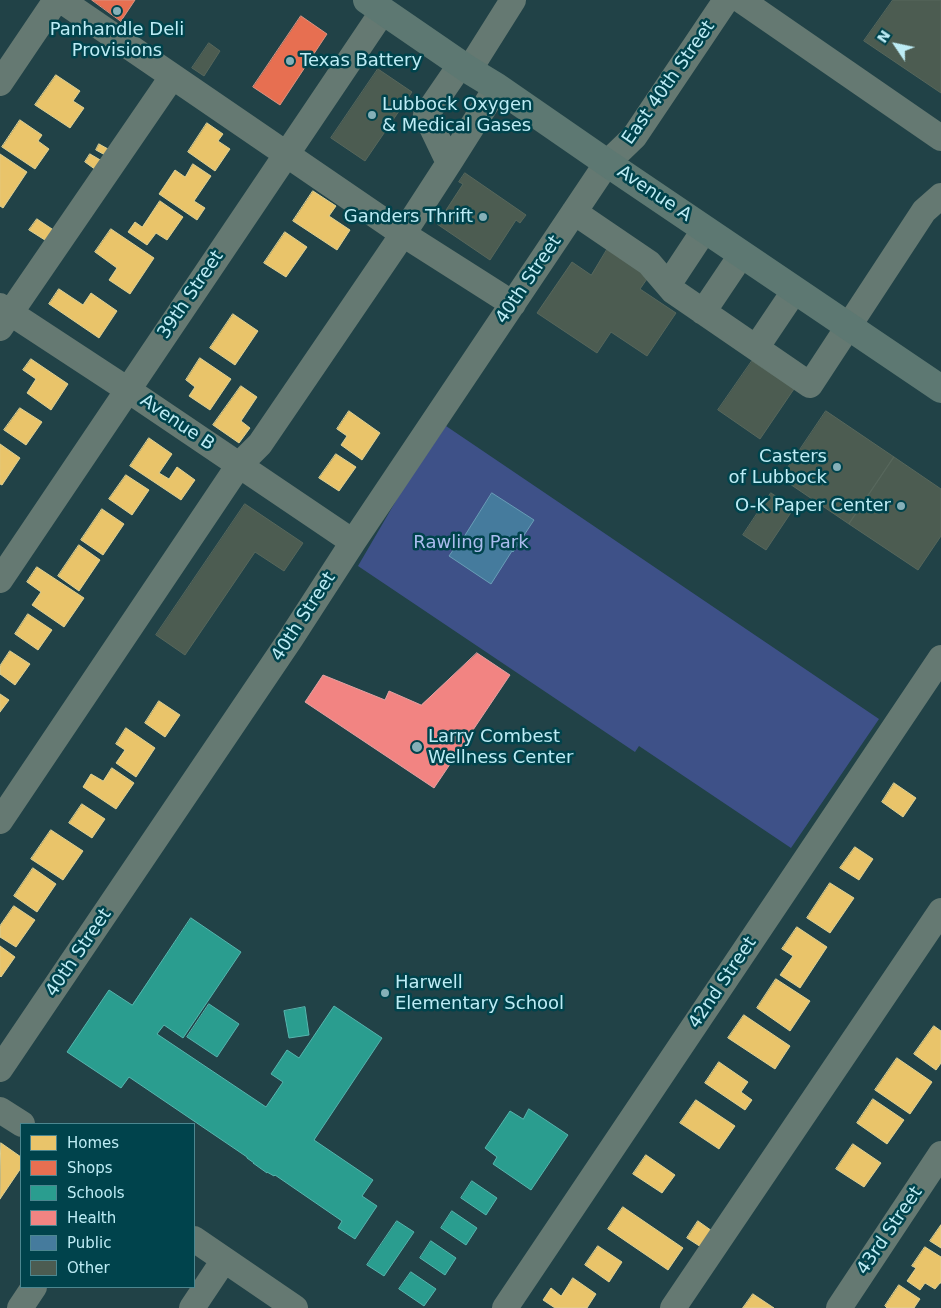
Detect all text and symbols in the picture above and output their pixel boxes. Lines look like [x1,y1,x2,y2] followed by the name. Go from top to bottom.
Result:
[111,5,123,17] marker: Panhandle Deli Provisions
[618,17,720,149] street label: East 40th Street
[50,19,184,62] place label: Panhandle Deli Provisions
[871,20,921,70] north arrow
[874,27,893,46] text: N
[300,50,422,72] place label: Texas Battery
[284,55,296,67] marker: Texas Battery
[382,94,532,136] place label: Lubbock Oxygen & Medical Gases
[366,109,378,121] marker: Lubbock Oxygen & Medical Gases
[613,161,695,227] street label: Avenue A
[344,206,473,228] place label: Ganders Thrift
[477,211,489,223] marker: Ganders Thrift
[492,232,566,328] street label: 40th Street
[154,247,228,343] street label: 39th Street
[136,390,218,456] street label: Avenue B
[729,446,827,488] place label: Casters of Lubbock
[831,461,843,473] marker: Casters of Lubbock
[735,495,891,517] place label: O-K Paper Center
[895,500,907,512] marker: O-K Paper Center
[413,532,529,554] park label: Rawling Park
[267,568,341,666] street label: 40th Street
[428,726,573,769] place label: Larry Combest Wellness Center
[410,740,424,754] marker: Larry Combest Wellness Center
[42,905,116,1001] street label: 40th Street
[684,933,762,1033] street label: 42nd Street
[395,972,564,1014] place label: Harwell Elementary School
[379,987,391,999] marker: Harwell Elementary School
[20,1123,195,1288] legend
[67,1134,119,1152] text: Homes
[67,1159,113,1177] text: Shops
[853,1183,927,1279] street label: 43rd Street
[67,1184,125,1202] text: Schools
[67,1209,116,1227] text: Health
[67,1234,111,1252] text: Public
[67,1259,110,1277] text: Other

